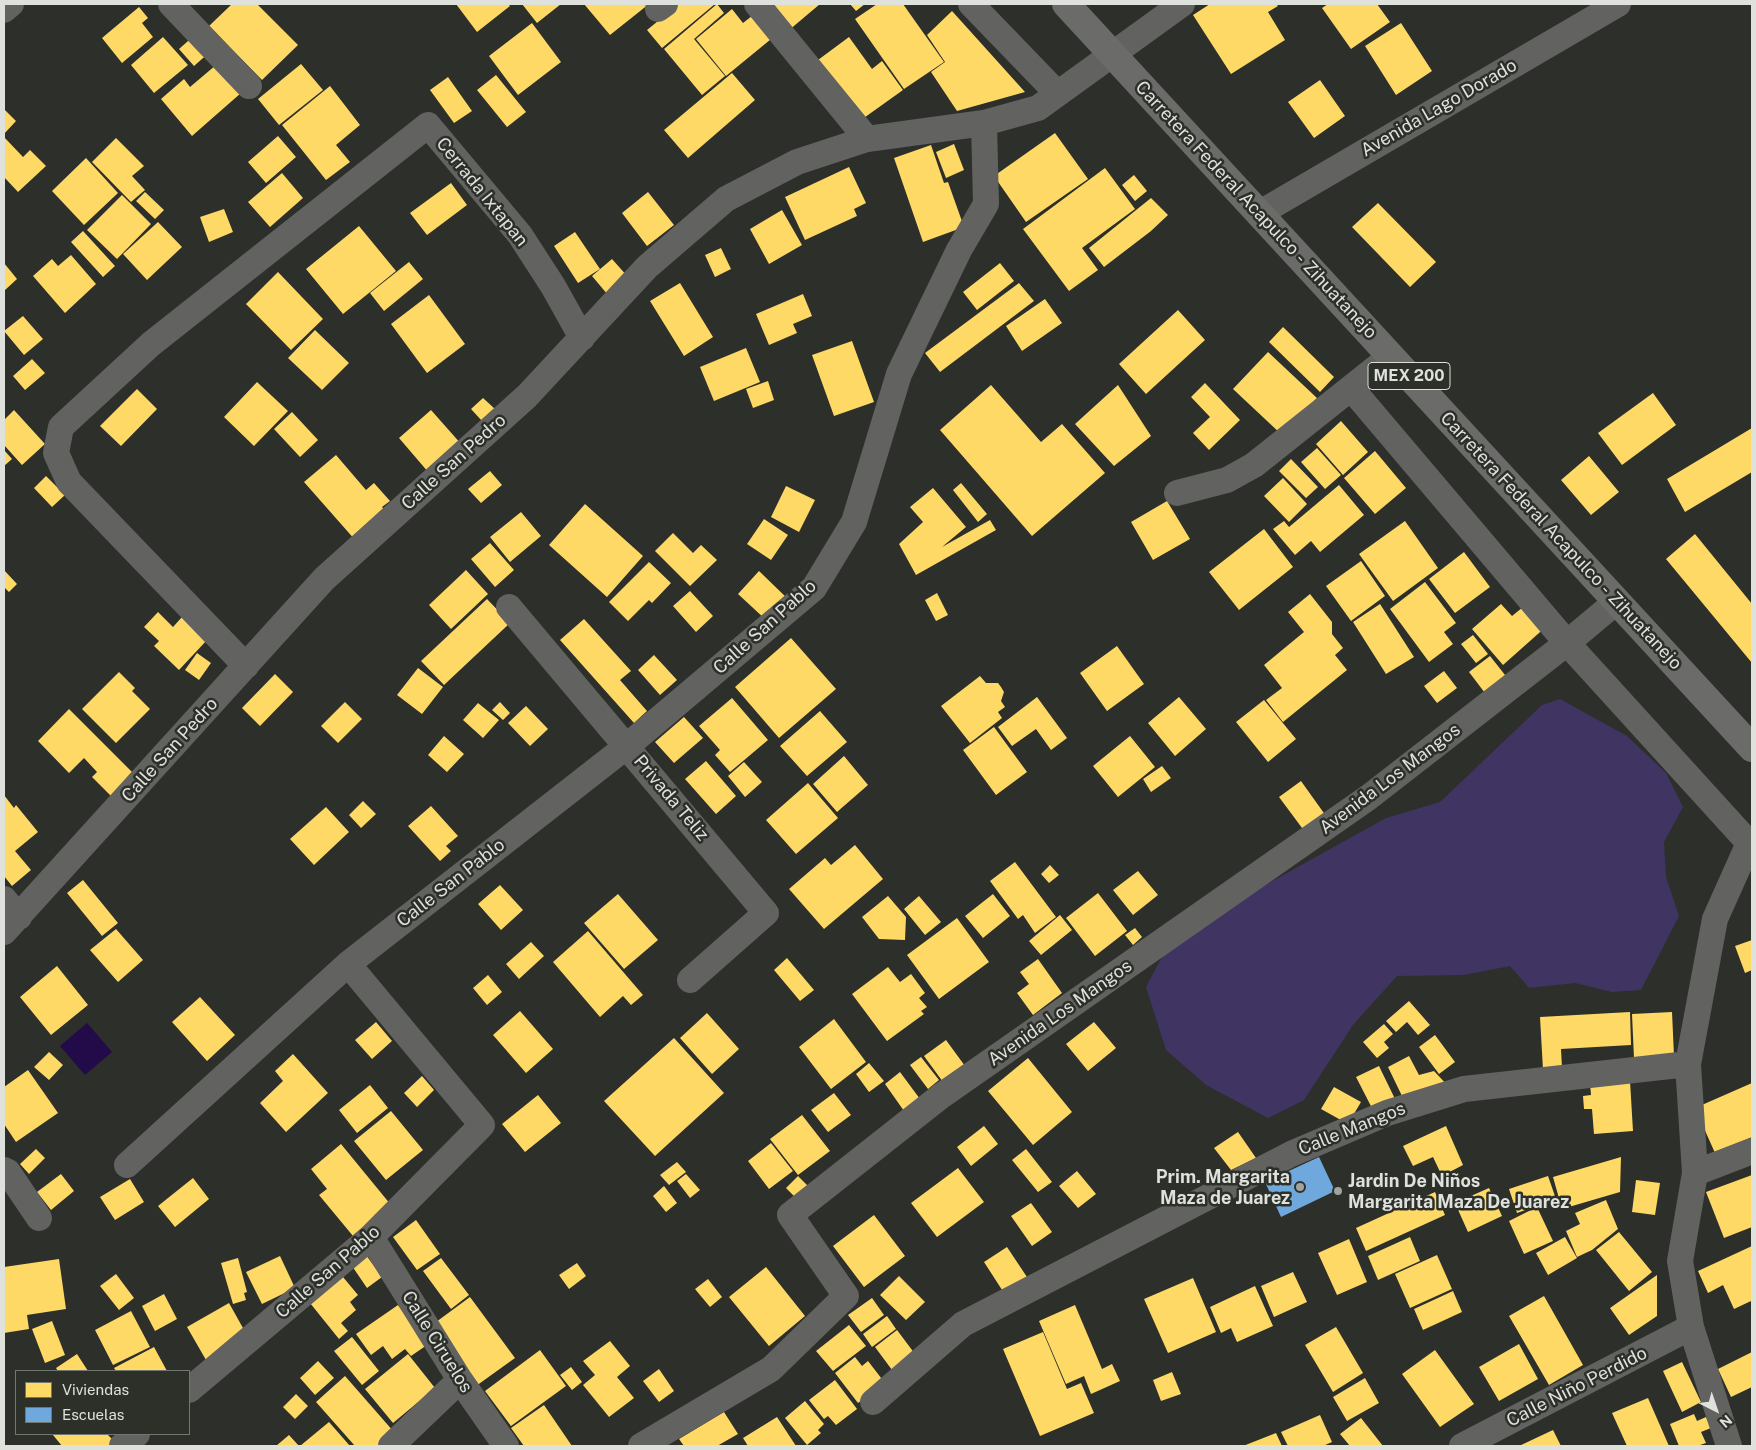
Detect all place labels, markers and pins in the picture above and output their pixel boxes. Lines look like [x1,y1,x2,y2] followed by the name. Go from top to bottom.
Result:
[1156,1166,1290,1208] place label: Prim. Margarita Maza de Juarez
[1348,1170,1569,1212] place label: Jardin De Niños Margarita Maza De Juarez
[1294,1181,1306,1193] marker: Prim. Margarita Maza de Juarez
[1332,1185,1344,1197] marker: Jardin De Niños Margarita Maza De Juarez

